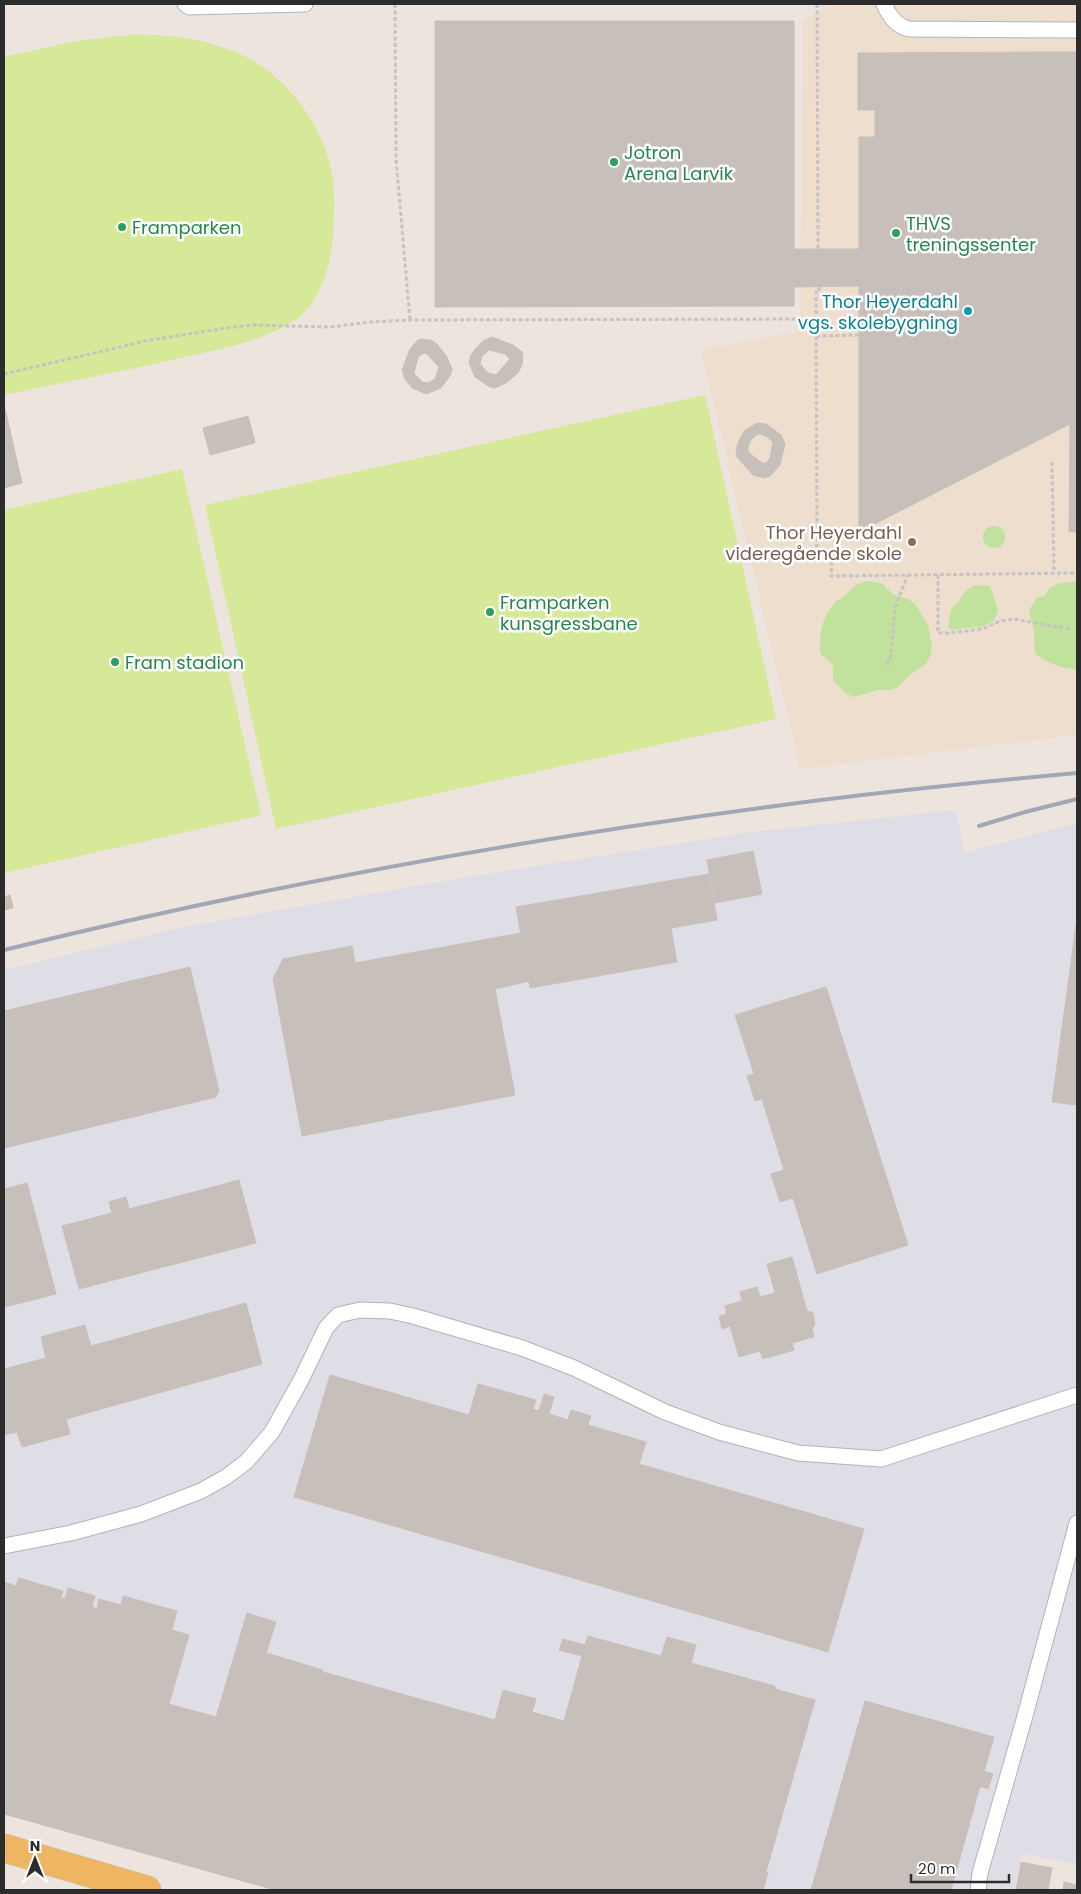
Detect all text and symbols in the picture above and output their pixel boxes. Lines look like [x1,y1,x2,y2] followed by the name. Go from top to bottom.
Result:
[624,140,734,186] place label: Jotron Arena Larvik
[608,156,620,168] marker: Jotron Arena Larvik
[906,211,1036,257] place label: THVS treningssenter
[132,215,242,240] place label: Framparken
[116,221,128,233] marker: Framparken
[890,227,902,239] marker: THVS treningssenter
[798,289,958,335] place label: Thor Heyerdahl vgs. skolebygning
[962,305,974,317] marker: Thor Heyerdahl vgs. skolebygning
[725,520,902,566] place label: Thor Heyerdahl videregående skole
[906,536,918,548] marker: Thor Heyerdahl videregående skole
[500,590,638,636] place label: Framparken kunsgressbane
[484,606,496,618] marker: Framparken kunsgressbane
[125,650,244,675] place label: Fram stadion
[109,656,121,668] marker: Fram stadion
[10,1834,60,1884] north arrow
[30,1836,40,1856] text: N
[911,1852,1008,1884] scale bar
[918,1858,956,1879] text: 20 m

